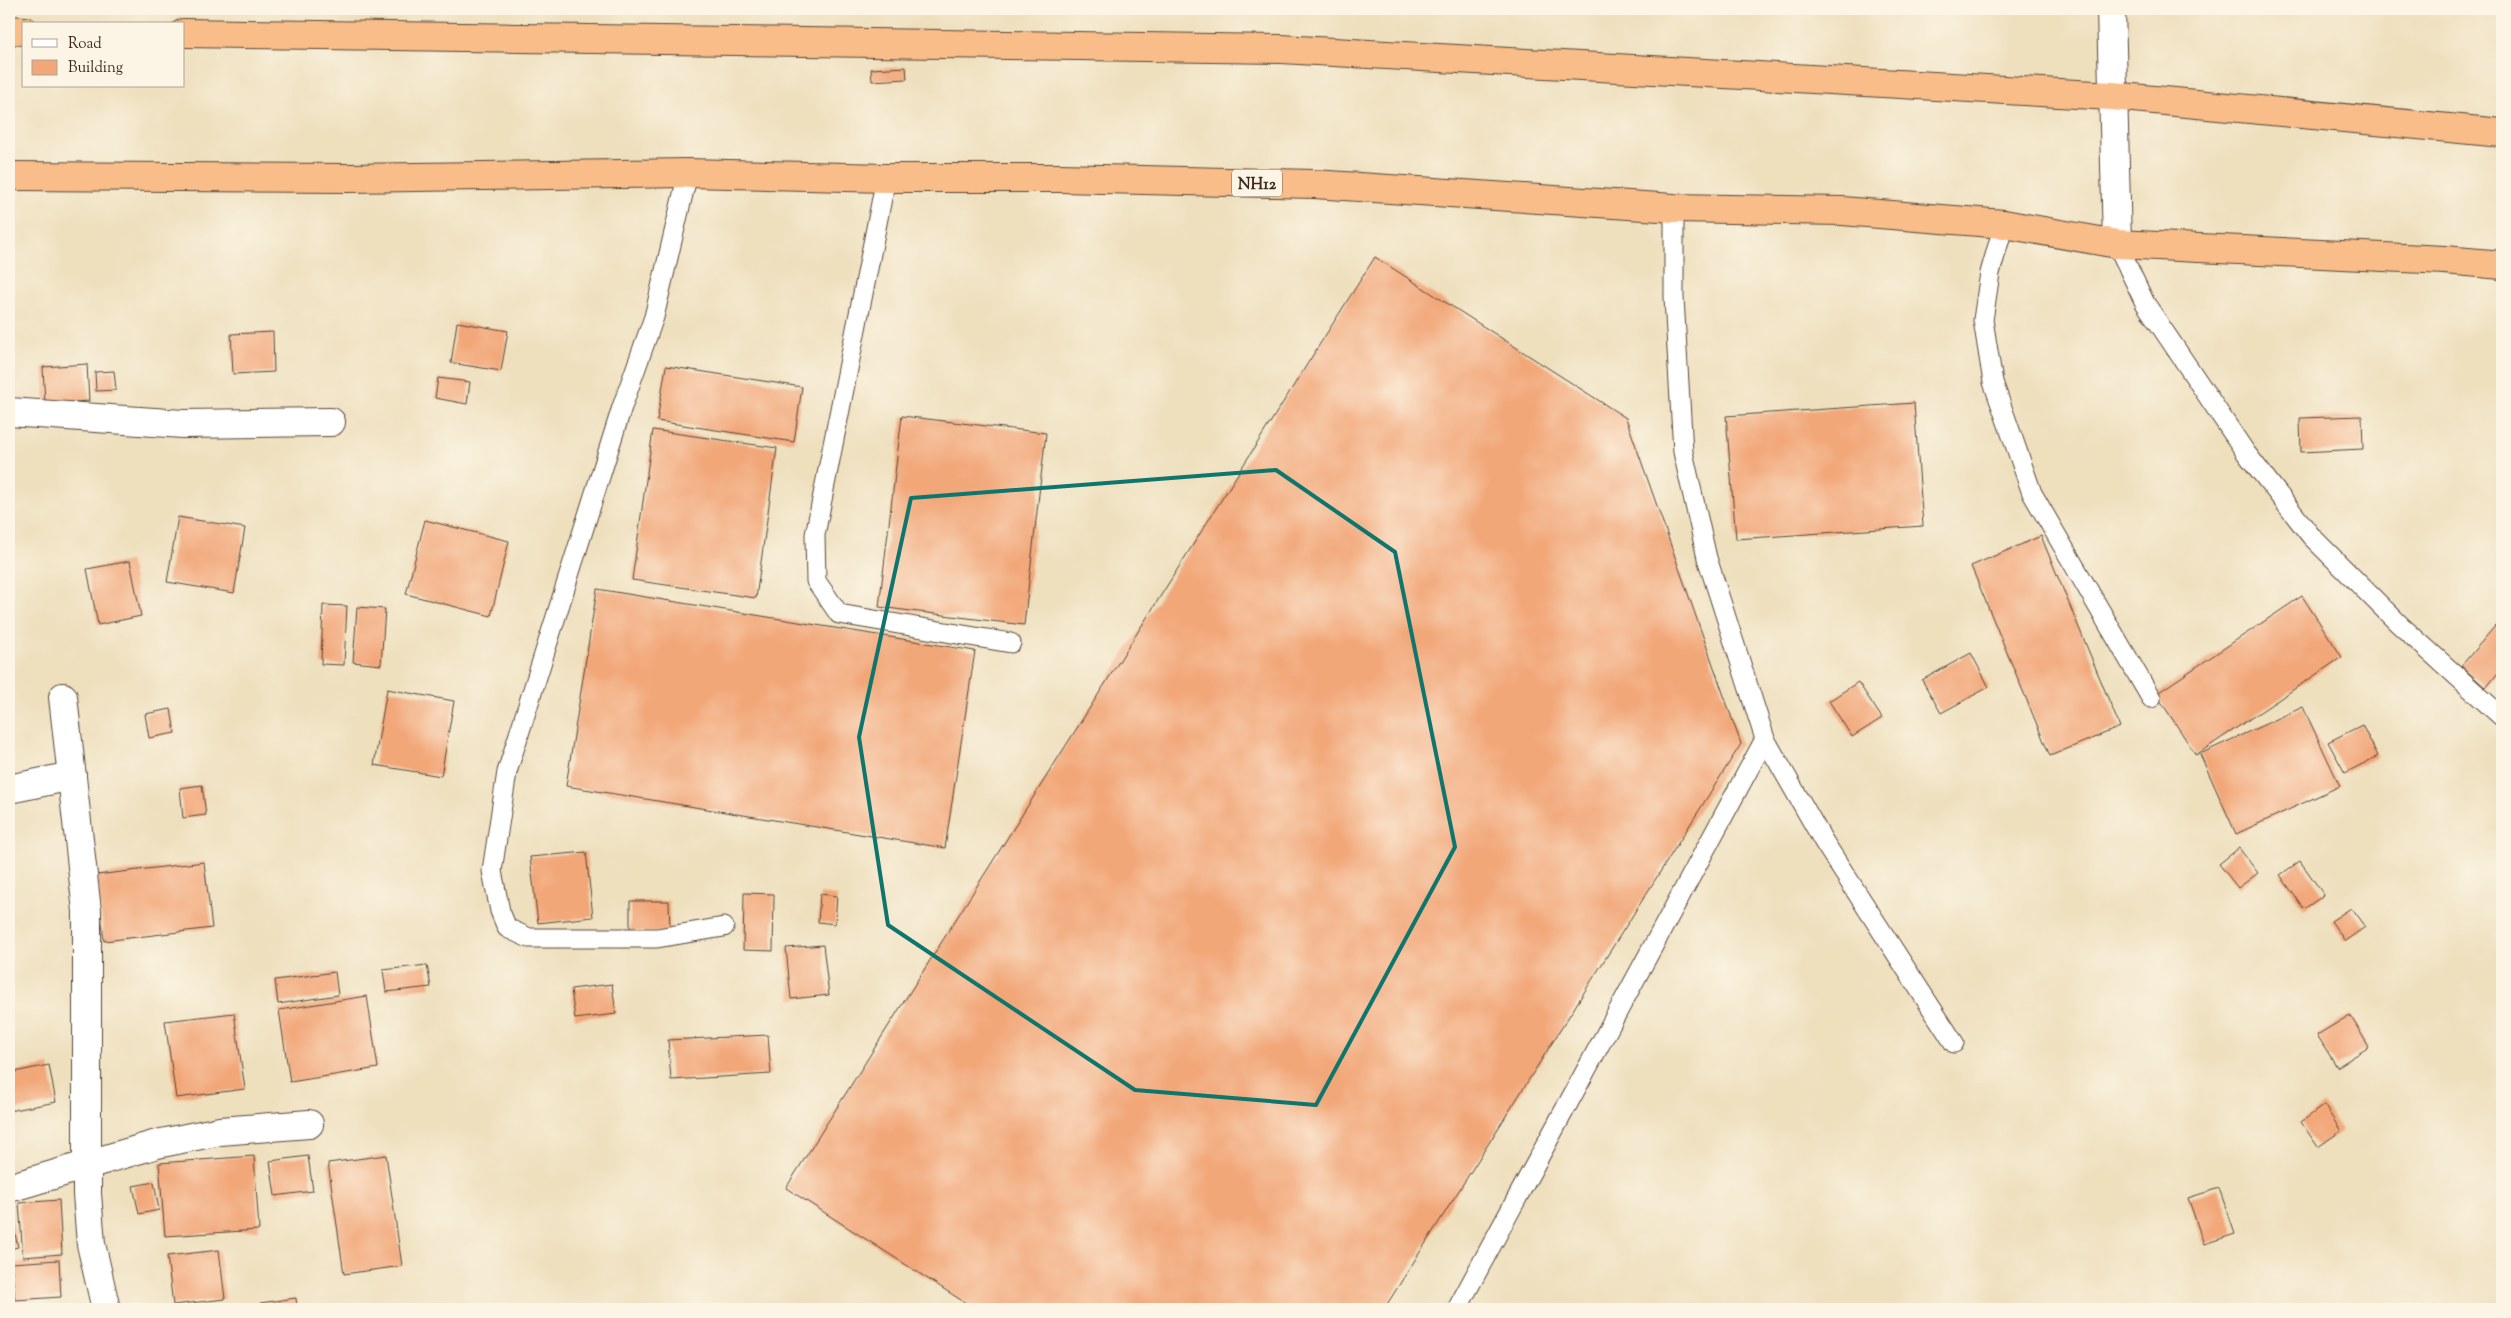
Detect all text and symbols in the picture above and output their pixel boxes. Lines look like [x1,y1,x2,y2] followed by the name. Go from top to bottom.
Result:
[22,22,185,88] legend
[68,34,102,55] text: Road
[68,58,123,79] text: Building
[1232,170,1282,197] road number: NH12

